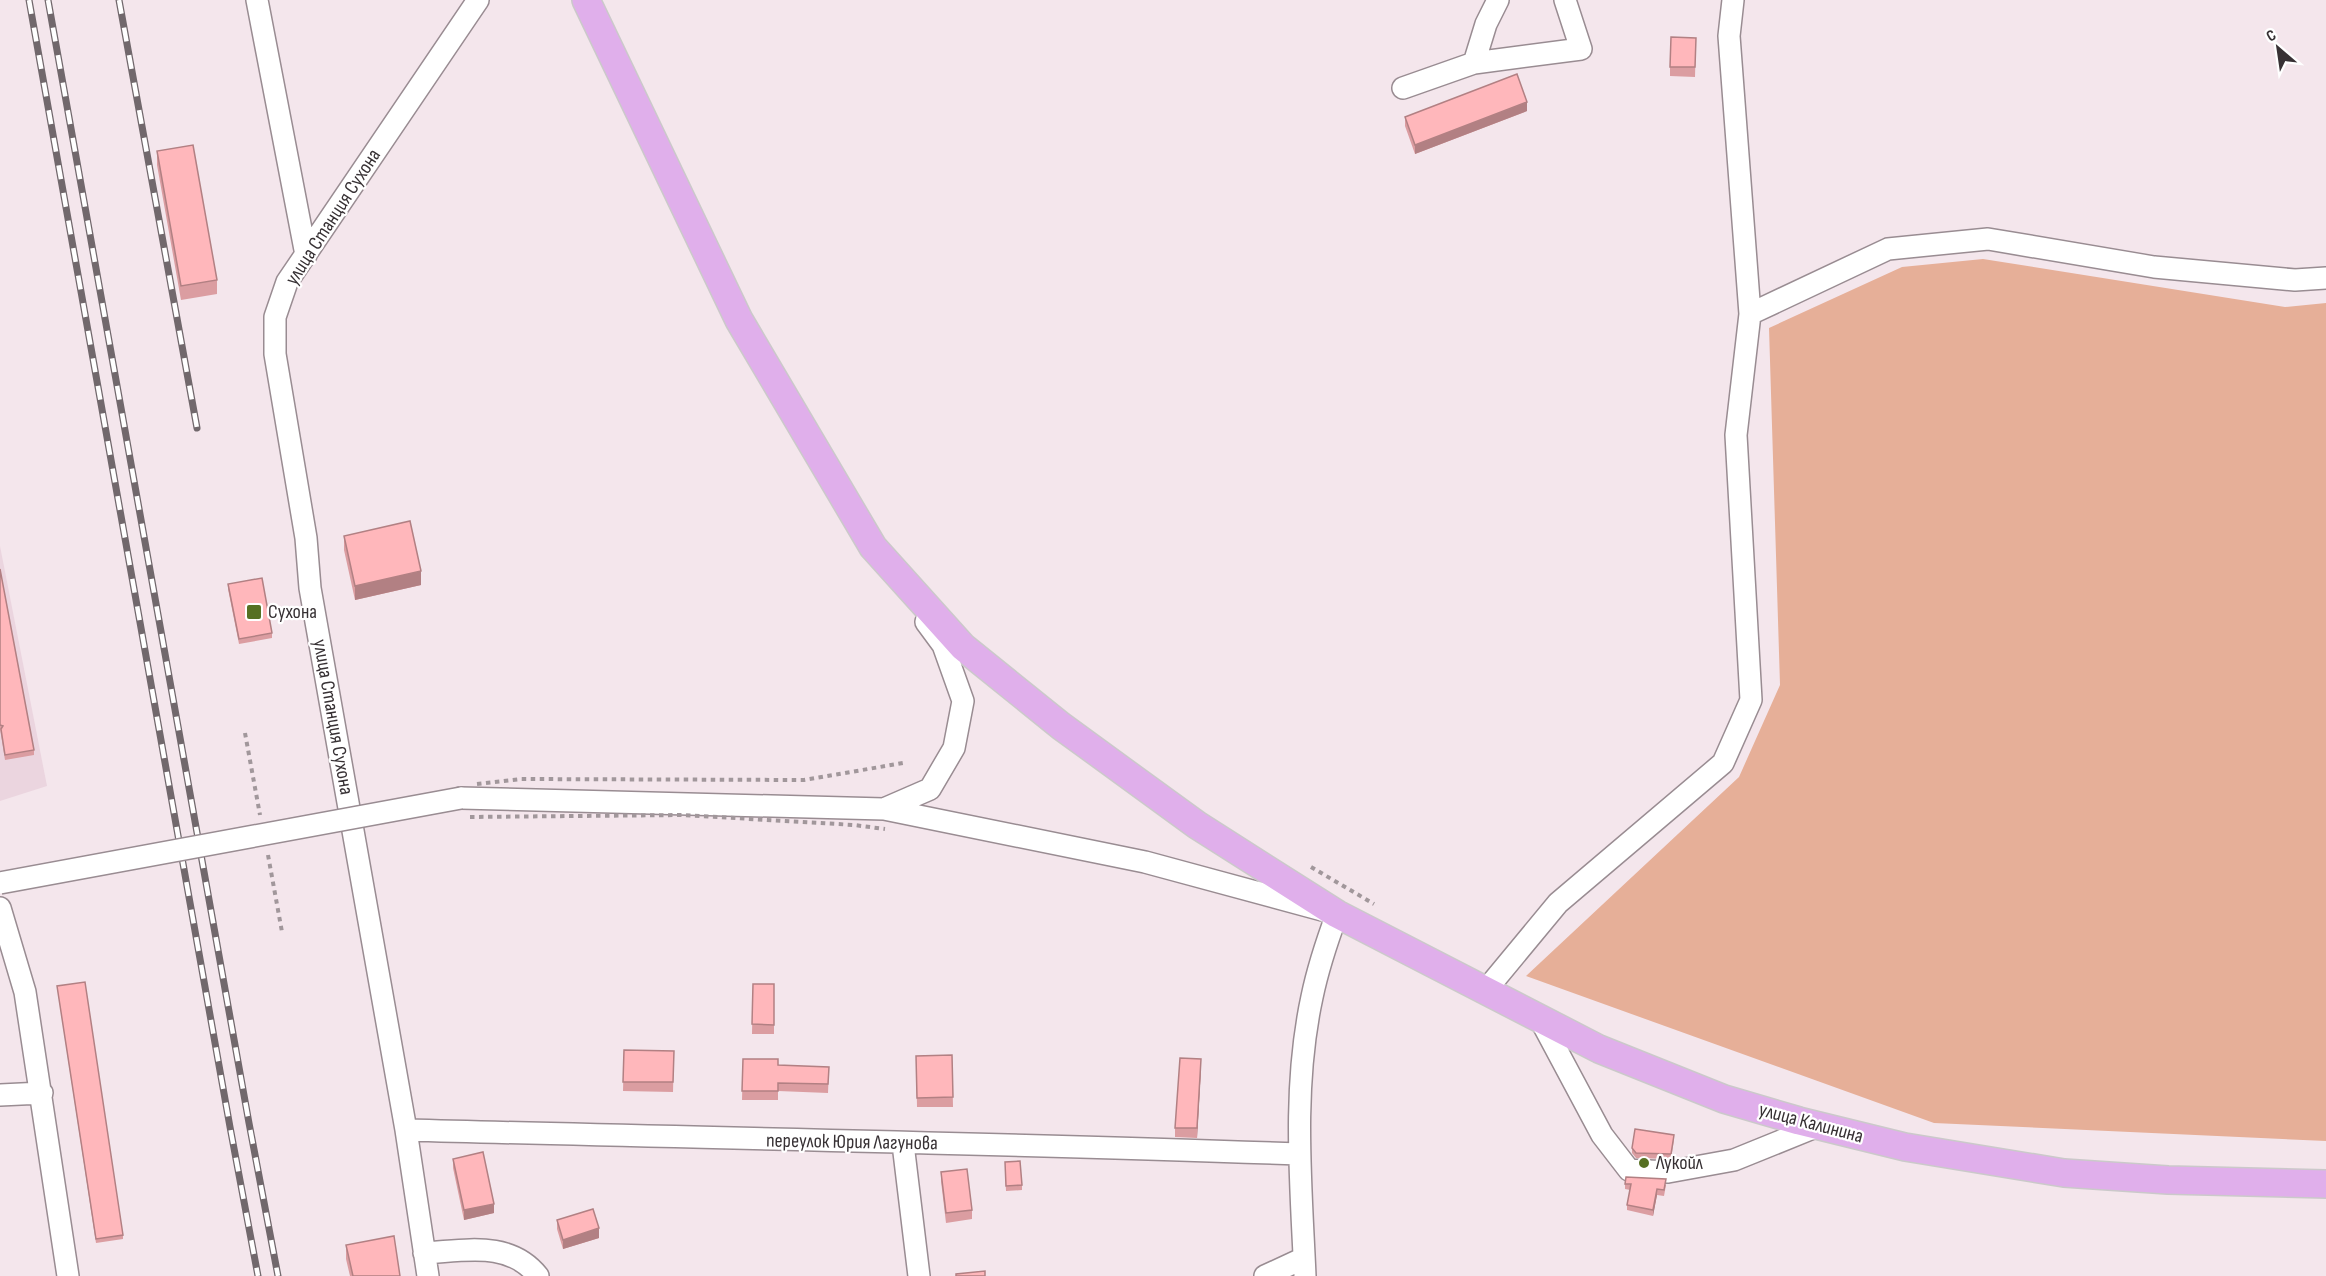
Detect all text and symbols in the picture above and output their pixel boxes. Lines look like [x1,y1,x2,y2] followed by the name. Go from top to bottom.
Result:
[2248,18,2308,78] north arrow
[2263,26,2280,46] text: С
[280,144,386,290] street label: улица Станция Сухона
[268,600,317,624] place label: Сухона
[245,603,263,621] marker: Сухона
[308,637,358,797] street label: улица Станция Сухона
[1756,1098,1866,1148] street label: улица Калинина
[766,1129,938,1155] street label: переулок Юрия Лагунова
[1655,1151,1703,1175] place label: Лукойл
[1637,1156,1651,1170] marker: Лукойл

